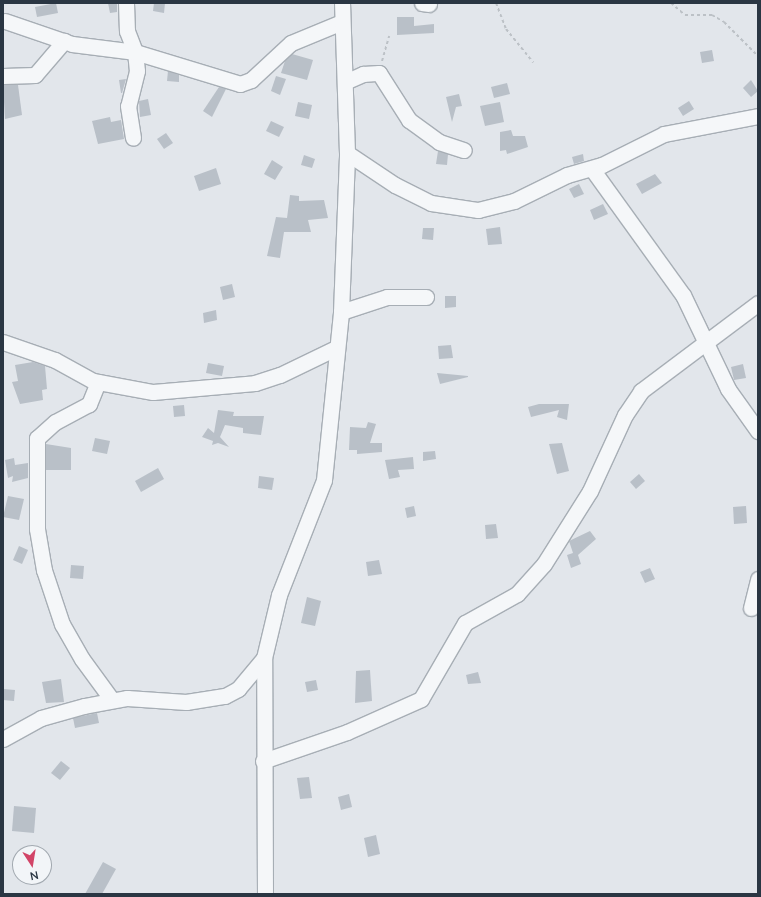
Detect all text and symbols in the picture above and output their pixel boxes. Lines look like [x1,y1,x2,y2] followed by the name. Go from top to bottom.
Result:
[12,845,52,885] north arrow
[29,868,40,883] text: N

